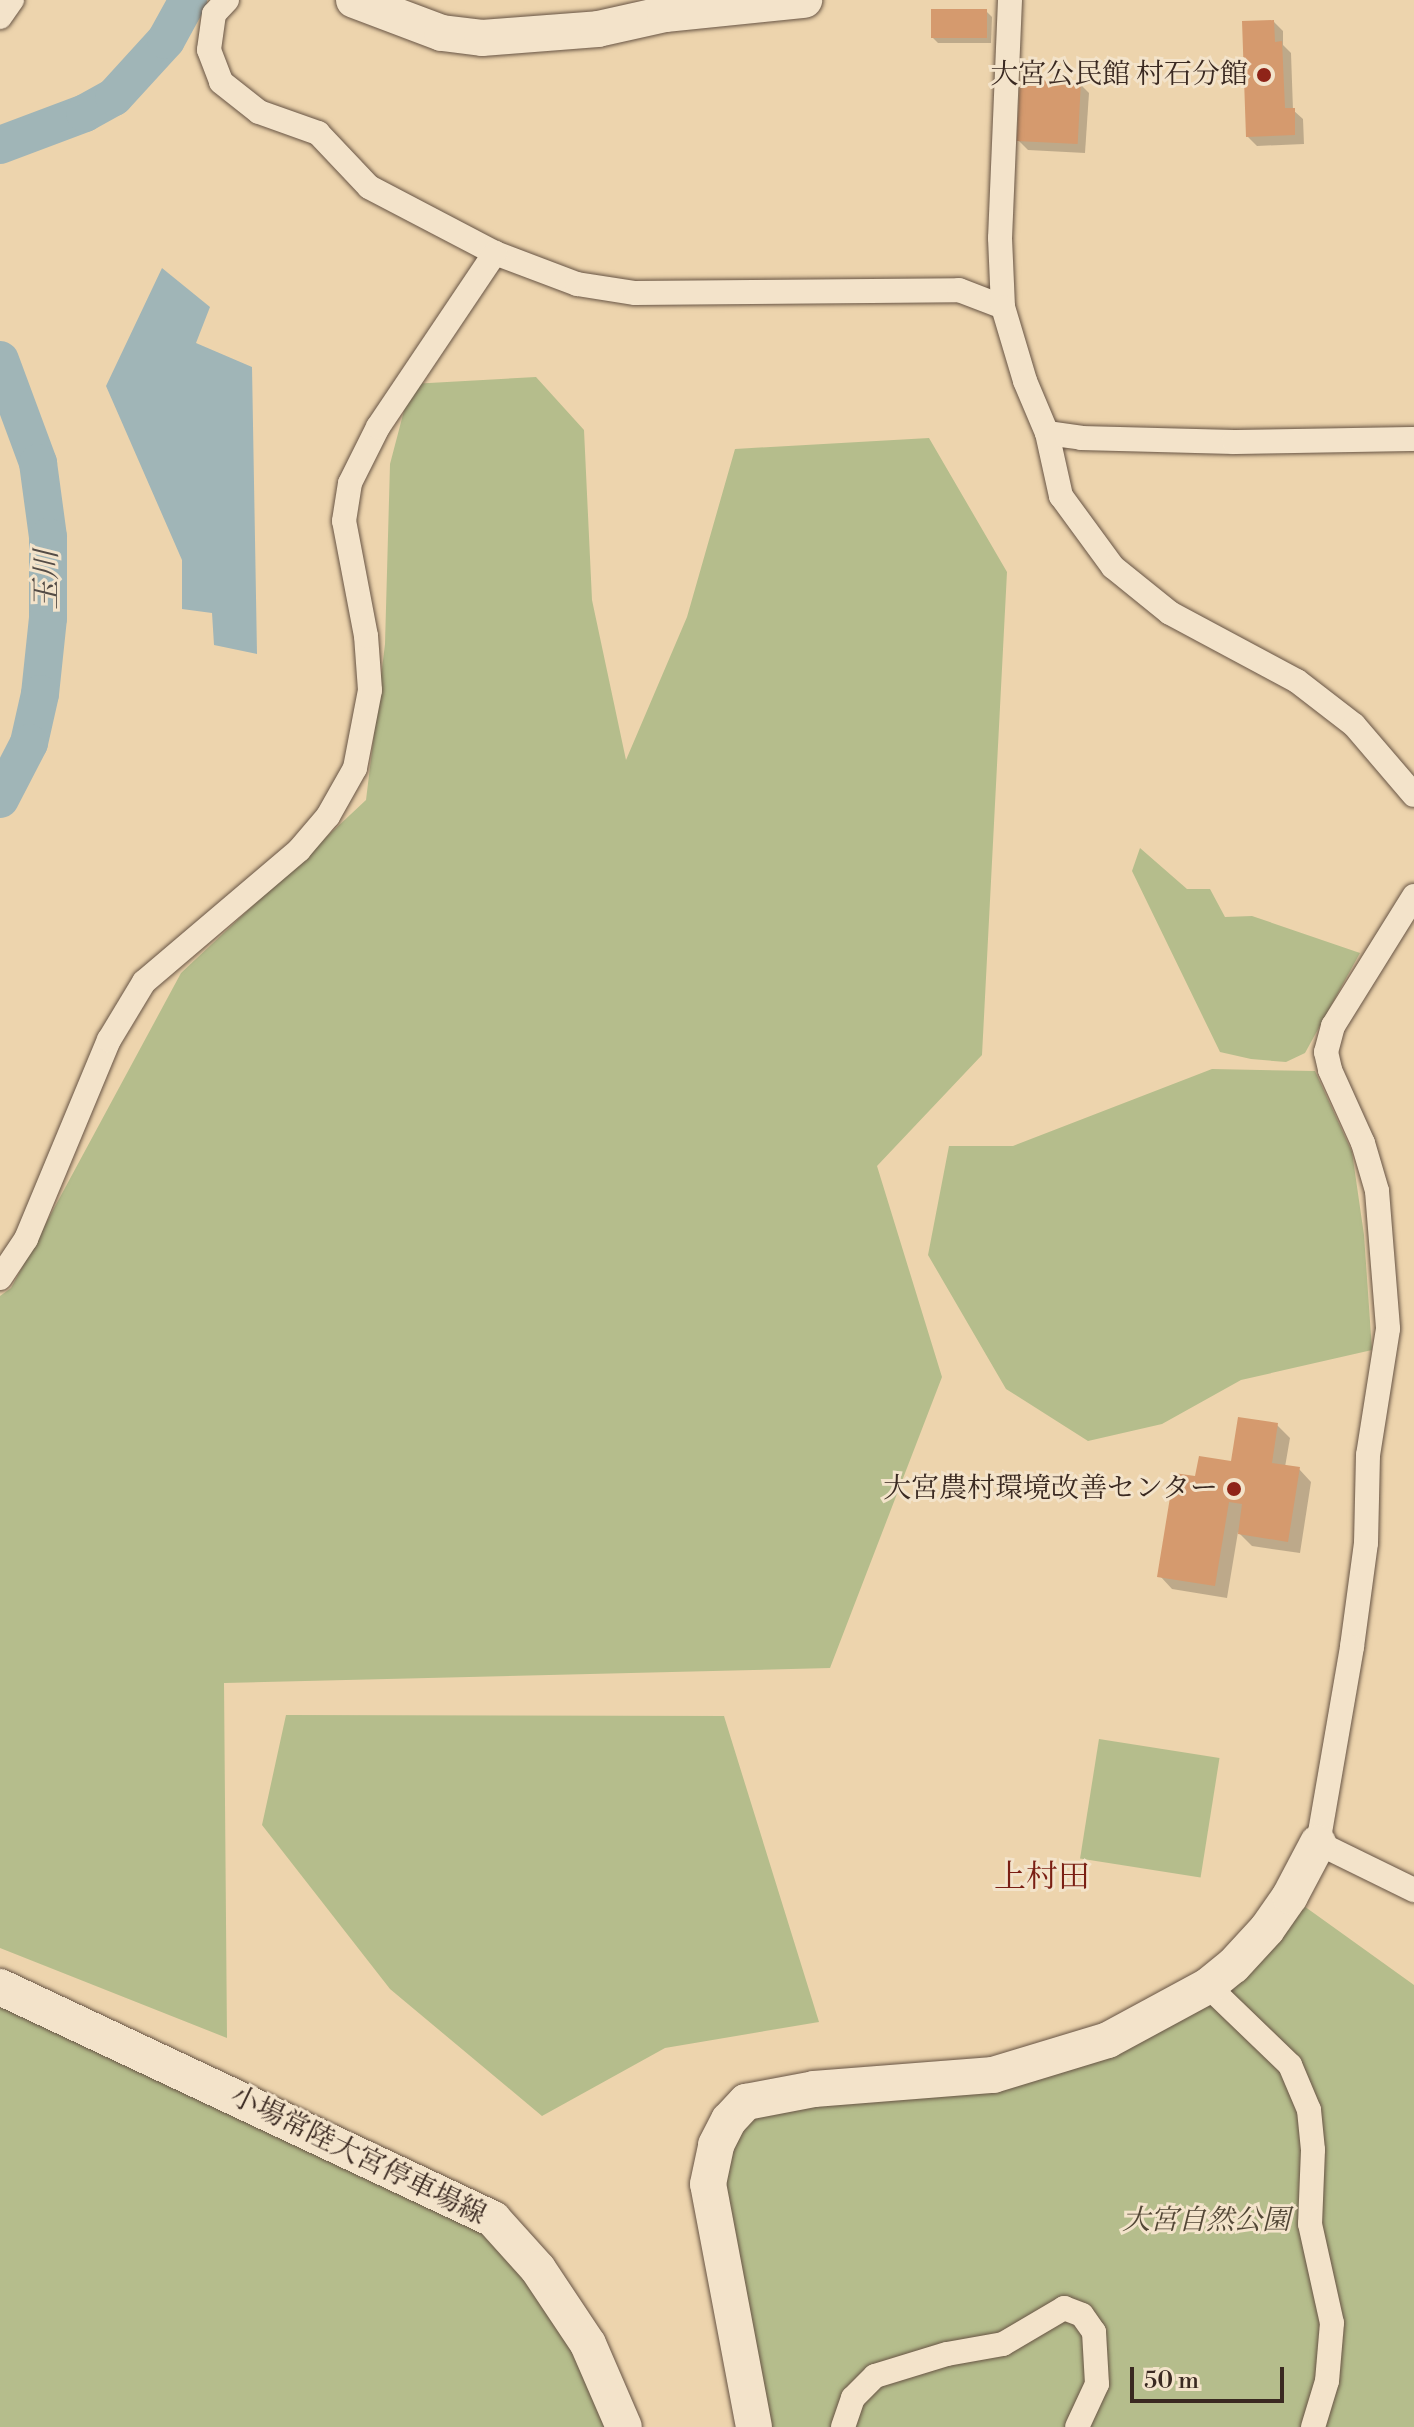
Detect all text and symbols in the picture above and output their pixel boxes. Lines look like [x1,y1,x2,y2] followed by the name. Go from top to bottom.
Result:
[990,58,1248,92] place label: 大宮公民館 村石分館
[1255,66,1273,84] marker: 大宮公民館 村石分館
[29,550,65,610] water label: 玉川
[882,1472,1218,1506] place label: 大宮農村環境改善センター
[1225,1480,1243,1498] marker: 大宮農村環境改善センター
[994,1858,1090,1896] district label: 上村田
[225,2080,491,2232] street label: 小場常陸大宮停車場線
[1122,2204,1290,2238] park label: 大宮自然公園
[1134,2351,1288,2401] scale bar
[1144,2366,1199,2396] text: 50 m

